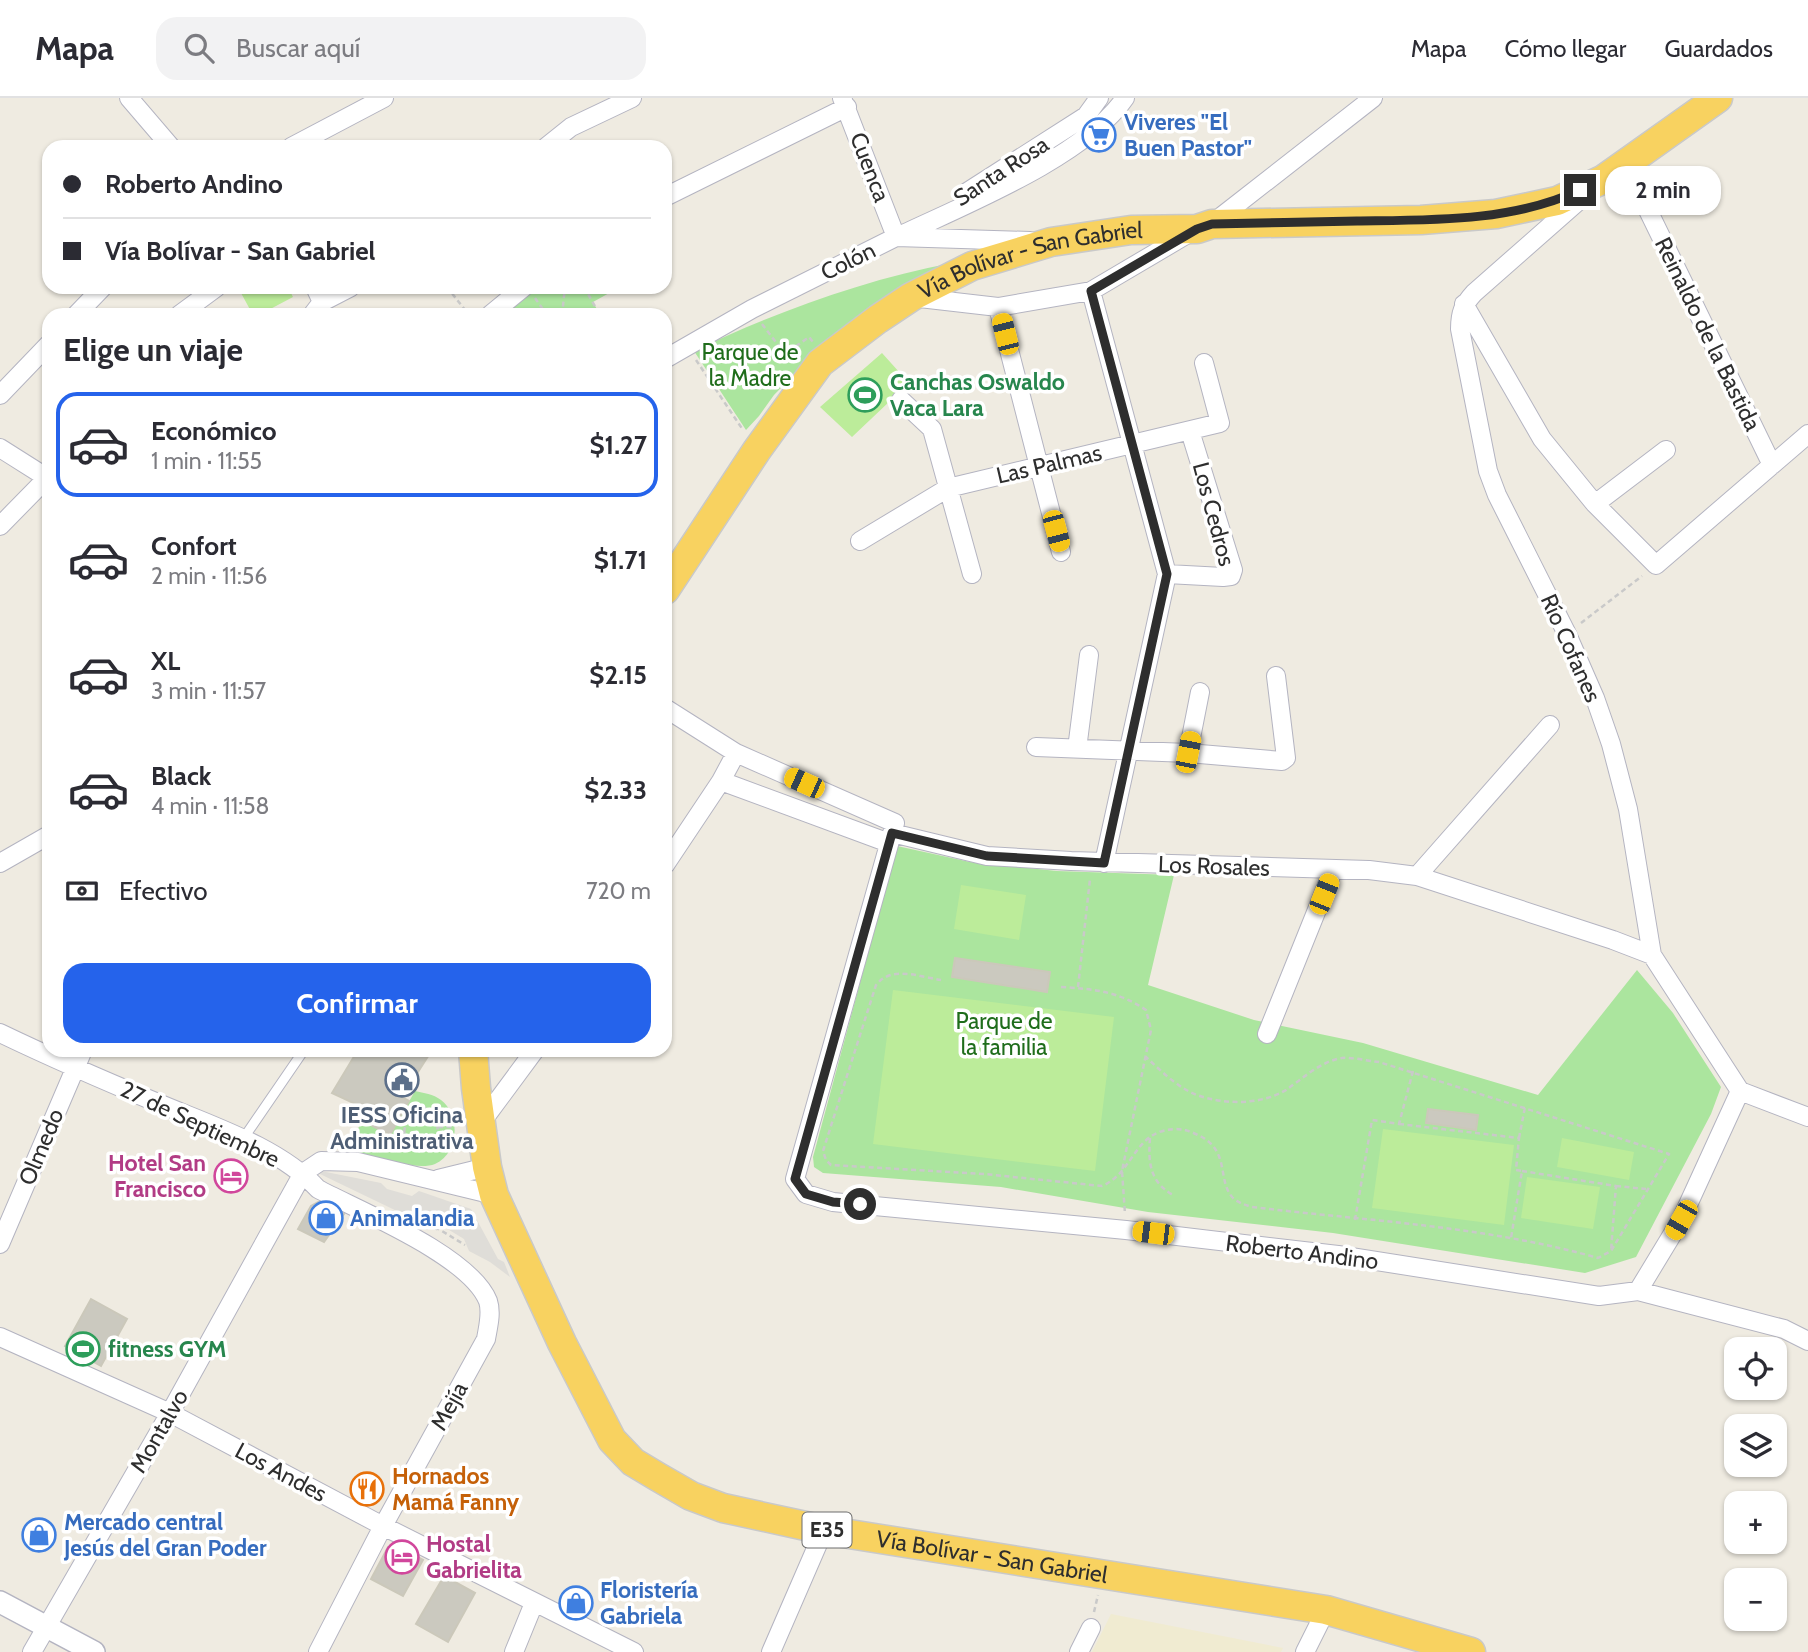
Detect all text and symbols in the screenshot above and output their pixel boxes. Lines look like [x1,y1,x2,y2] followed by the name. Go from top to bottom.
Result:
[156,17,646,80] search box
[35,28,114,68] text: Mapa
[180,29,218,67] icon: search
[236,32,360,64] text: Buscar aquí
[1411,34,1467,63] text: Mapa
[1505,34,1626,63] text: Cómo llegar
[1664,34,1773,63] text: Guardados
[1124,108,1252,162] place label: Viveres "El Buen Pastor"
[1080,116,1118,154] supermarket icon: Viveres "El Buen Pastor"
[844,128,896,206] street label: Cuenca
[948,130,1054,212] street label: Santa Rosa
[1604,166,1720,214] callout: 2 min
[105,168,283,200] text: Roberto Andino
[1564,174,1596,206] route end
[1635,176,1691,204] text: 2 min
[913,216,1143,305] street label: Vía Bolívar - San Gabriel
[1649,233,1767,435] street label: Reinaldo de la Bastida
[105,235,375,267] text: Vía Bolívar - San Gabriel
[816,236,880,286] street label: Colón
[990,311,1021,357] car
[63,330,243,369] text: Elige un viaje
[701,338,799,392] park label: Parque de la Madre
[890,368,1065,422] place label: Canchas Oswaldo Vaca Lara
[846,376,884,414] sports icon: Canchas Oswaldo Vaca Lara
[67,413,130,476] icon: car
[151,415,277,447] text: Económico
[590,429,647,461] text: $1.27
[994,438,1104,490] street label: Las Palmas
[151,447,262,475] text: 1 min · 11:55
[1187,459,1241,569] street label: Los Cedros
[1041,508,1072,554] car
[67,528,130,591] icon: car
[151,530,237,562] text: Confort
[594,544,647,576] text: $1.71
[151,562,267,590] text: 2 min · 11:56
[1535,590,1607,706] street label: Río Cofanes
[67,643,130,706] icon: car
[151,645,180,677] text: XL
[589,659,647,691] text: $2.15
[151,677,266,705] text: 3 min · 11:57
[1174,729,1203,775] car
[67,758,130,821] icon: car
[151,760,211,792] text: Black
[781,765,828,801] car
[584,774,647,806] text: $2.33
[151,792,269,820] text: 4 min · 11:58
[1158,850,1270,882] street label: Los Rosales
[1307,871,1342,917] car
[63,872,101,910] icon: cash
[119,875,208,907] text: Efectivo
[586,877,651,905] text: 720 m
[63,963,651,1043] button: Confirmar
[955,1007,1053,1061] park label: Parque de la familia
[383,1061,421,1099] public building icon: IESS Oficina Administrativa
[116,1075,284,1173] street label: 27 de Septiembre
[330,1101,474,1155] place label: IESS Oficina Administrativa
[12,1105,70,1189] street label: Olmedo
[108,1149,206,1203] place label: Hotel San Francisco
[212,1157,250,1195] hotel icon: Hotel San Francisco
[844,1188,876,1220] route start
[1662,1197,1701,1243] car
[307,1199,345,1237] shop icon: Animalandia
[350,1204,475,1232] place label: Animalandia
[1131,1220,1176,1246] car
[1224,1229,1380,1275] street label: Roberto Andino
[64,1330,102,1368] sports icon: fitness GYM
[108,1335,226,1363] place label: fitness GYM
[1724,1337,1787,1631] map controls
[1724,1337,1787,1400] button: locate
[424,1377,474,1435] street label: Mejía
[124,1384,194,1478] street label: Montalvo
[1724,1414,1787,1477] button: layers
[230,1436,332,1508] street label: Los Andes
[392,1462,520,1516] place label: Hornados Mamá Fanny
[348,1470,386,1508] restaurant icon: Hornados Mamá Fanny
[1724,1491,1787,1554] button: +
[63,1508,267,1562] place label: Mercado central Jesús del Gran Poder
[802,1512,852,1548] road number: E35
[20,1516,58,1554] shop icon: Mercado central Jesús del Gran Poder
[874,1525,1110,1589] street label: Vía Bolívar - San Gabriel
[426,1530,522,1584] place label: Hostal Gabrielita
[383,1538,421,1576] hotel icon: Hostal Gabrielita
[1724,1568,1787,1631] button: −
[600,1576,699,1630] place label: Floristería Gabriela
[557,1584,595,1622] shop icon: Floristería Gabriela

